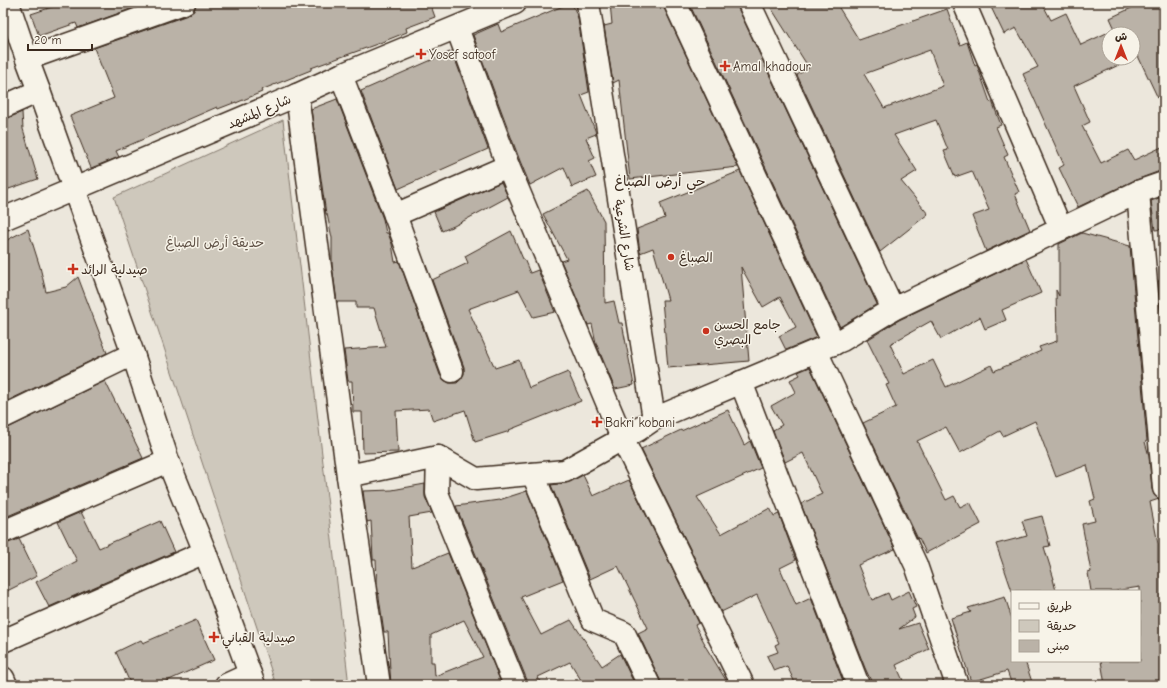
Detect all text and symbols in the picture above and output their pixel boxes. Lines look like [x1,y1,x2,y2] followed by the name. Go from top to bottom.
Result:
[28,26,92,52] scale bar
[1101,26,1141,66] north arrow
[1115,30,1127,43] text: ش
[34,33,62,47] text: 20 m
[429,47,497,62] place label: Yosef satoof
[416,49,426,59] marker: Yosef satoof
[733,59,812,74] place label: Amal khadour
[720,61,730,71] marker: Amal khadour
[225,91,294,133] street label: شارع المشهد
[615,173,705,194] district label: حي أرض الصباغ
[609,198,638,272] street label: شارع الشرعية
[166,235,264,252] park label: حديقة أرض الصباغ
[679,250,713,267] place label: الصباغ
[666,252,676,262] marker: الصباغ
[81,262,148,278] place label: صيدلية الرائد
[68,264,78,274] marker: صيدلية الرائد
[714,317,781,349] place label: جامع الحسن البصري
[701,326,711,336] marker: جامع الحسن البصري
[605,415,675,430] place label: Bakri kobani
[592,417,602,427] marker: Bakri kobani
[1011,590,1141,662] legend
[1047,599,1072,613] text: طريق
[1047,619,1076,633] text: حديقة
[222,630,296,649] place label: صيدلية القباني
[209,632,219,642] marker: صيدلية القباني
[1047,639,1070,654] text: مبنى

